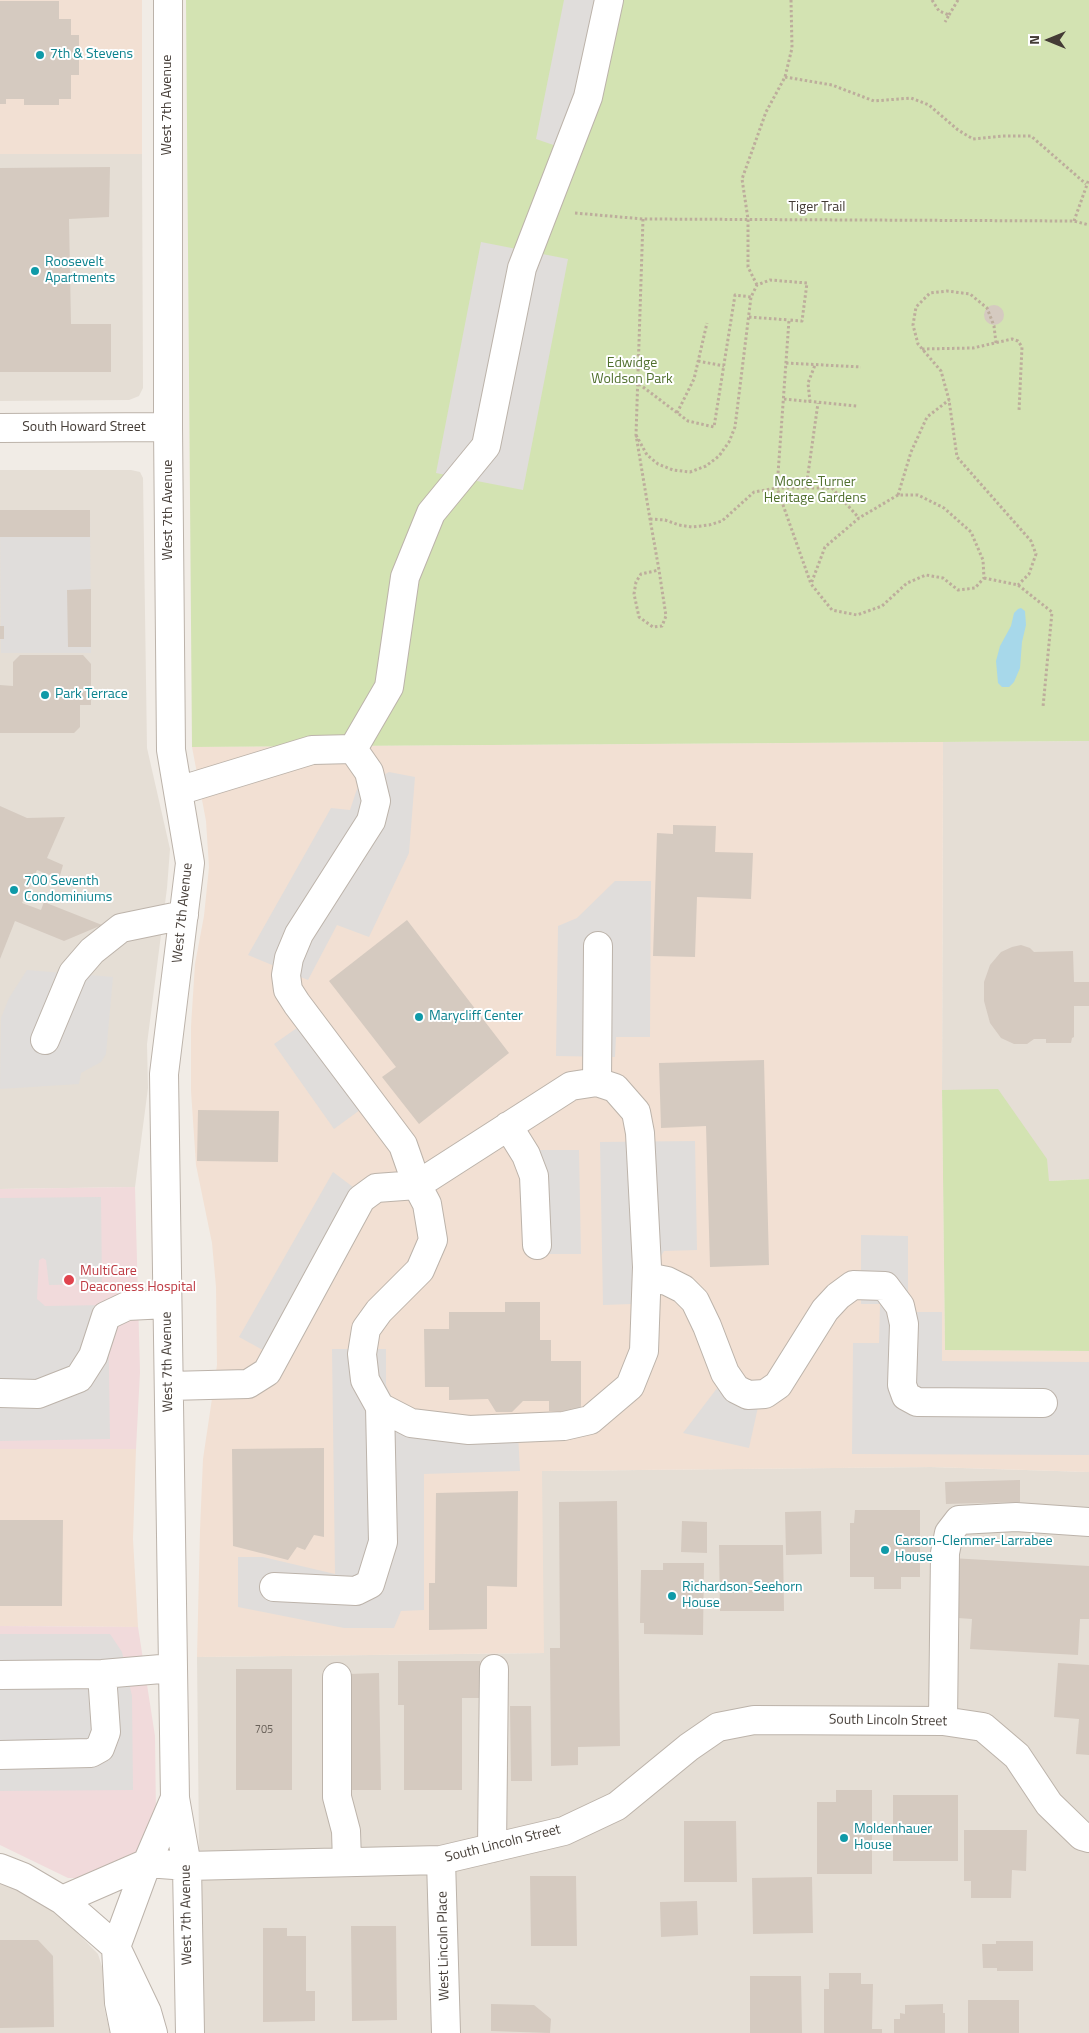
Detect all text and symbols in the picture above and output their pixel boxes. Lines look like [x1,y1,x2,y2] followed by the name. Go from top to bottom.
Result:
[1024,15,1074,65] north arrow
[1023,35,1044,45] text: N
[50,47,133,63] place label: 7th & Stevens
[34,49,46,61] marker: 7th & Stevens
[160,55,176,155] street label: West 7th Avenue
[789,200,845,216] street label: Tiger Trail
[45,255,115,288] place label: Roosevelt Apartments
[29,265,41,277] marker: Roosevelt Apartments
[591,356,673,388] park label: Edwidge Woldson Park
[22,420,146,436] street label: South Howard Street
[161,460,177,560] street label: West 7th Avenue
[764,475,866,508] park label: Moore-Turner Heritage Gardens
[55,687,128,703] place label: Park Terrace
[39,689,51,701] marker: Park Terrace
[169,862,197,964] street label: West 7th Avenue
[24,874,112,906] place label: 700 Seventh Condominiums
[8,884,20,896] marker: 700 Seventh Condominiums
[429,1009,523,1025] place label: Marycliff Center
[413,1011,425,1023] marker: Marycliff Center
[80,1264,196,1296] place label: MultiCare Deaconess Hospital
[62,1273,76,1287] marker: MultiCare Deaconess Hospital
[159,1311,177,1413] street label: West 7th Avenue
[895,1534,1053,1566] place label: Carson-Clemmer-Larrabee House
[879,1544,891,1556] marker: Carson-Clemmer-Larrabee House
[682,1580,803,1612] place label: Richardson-Seehorn House
[666,1590,678,1602] marker: Richardson-Seehorn House
[829,1712,947,1730] street label: South Lincoln Street
[255,1723,273,1737] house number: 705
[443,1822,563,1866] street label: South Lincoln Street
[854,1822,932,1854] place label: Moldenhauer House
[838,1832,850,1844] marker: Moldenhauer House
[178,1864,196,1966] street label: West 7th Avenue
[435,1891,453,2001] street label: West Lincoln Place

